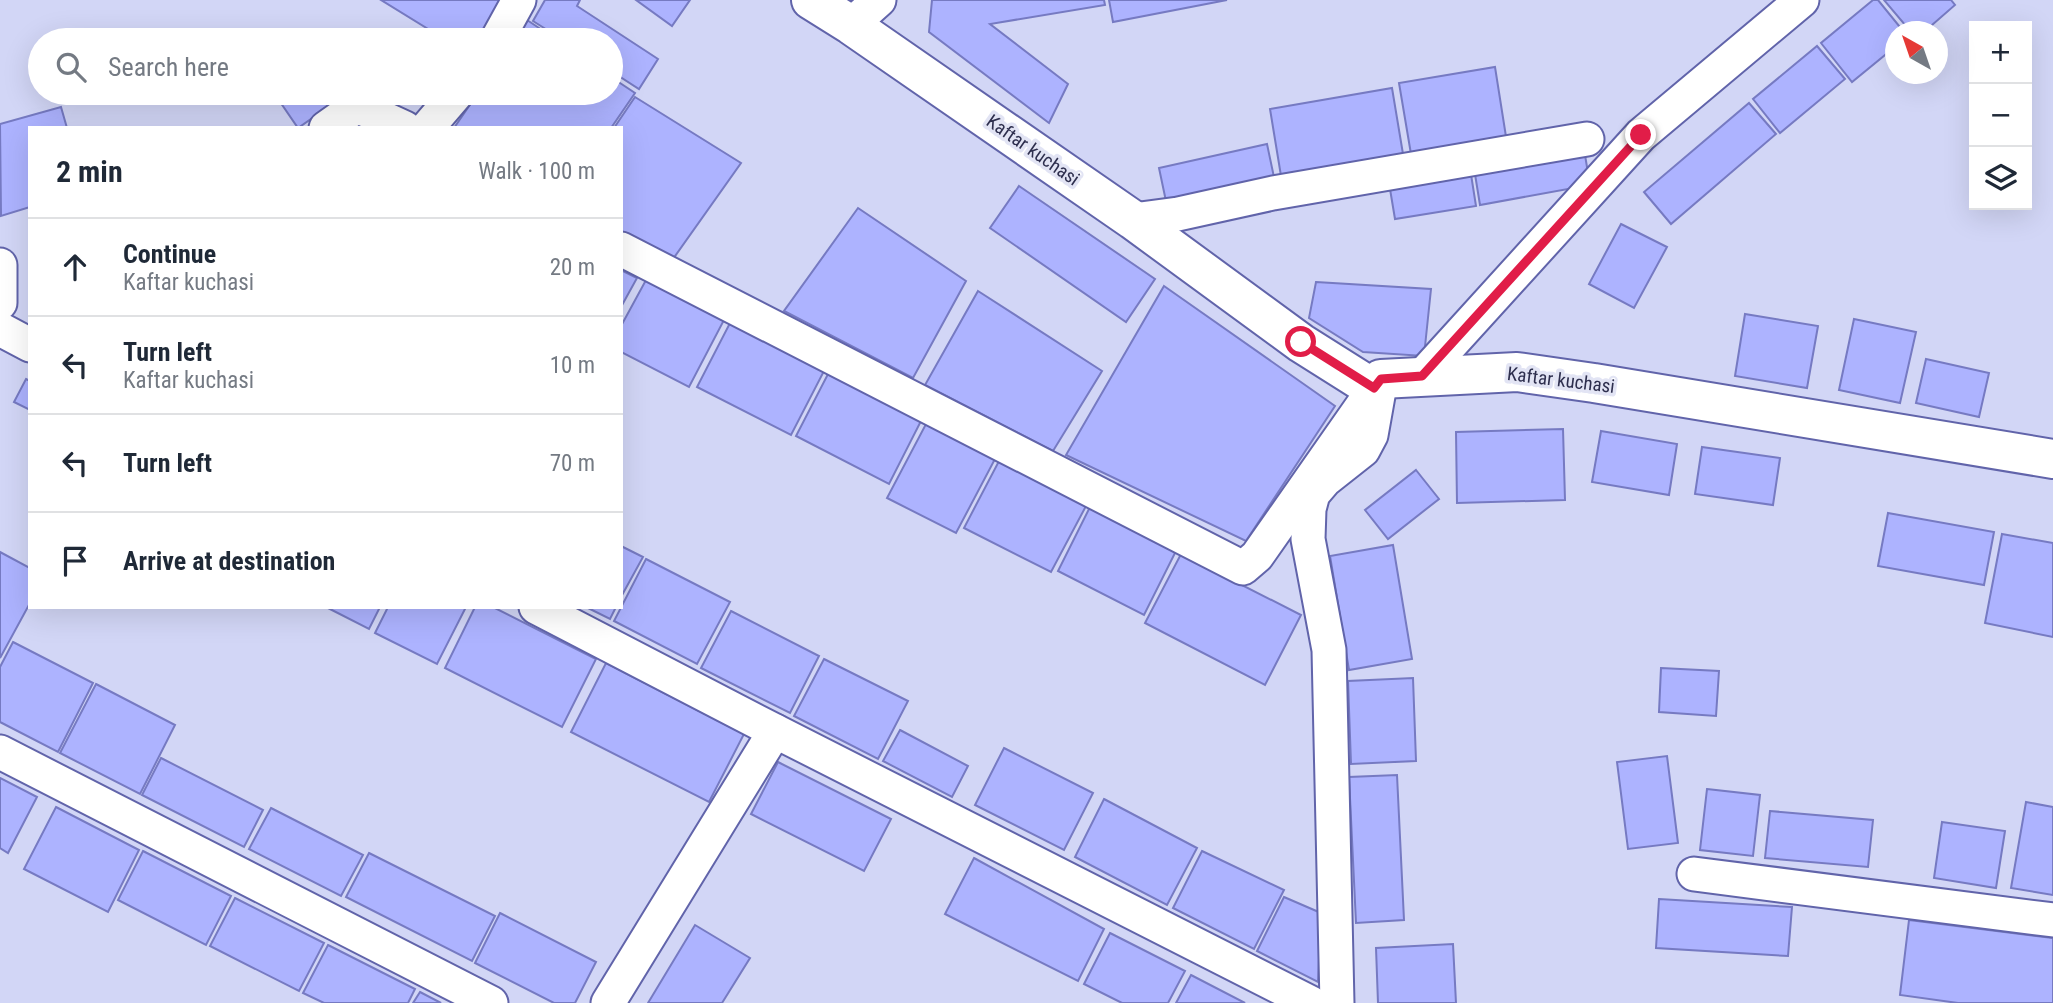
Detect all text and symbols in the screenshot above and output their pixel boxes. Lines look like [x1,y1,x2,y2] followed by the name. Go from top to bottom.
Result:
[1885,21,1948,84] north arrow
[1969,21,2032,210] map controls
[1969,21,2032,84] button: +
[28,28,623,105] search box
[52,48,90,86] icon: search
[108,52,229,82] text: Search here
[1969,84,2032,147] button: −
[982,110,1084,190] street label: Kaftar kuchasi
[1625,119,1656,150] route end
[1969,147,2032,210] button: layers
[56,154,123,189] text: 2 min
[478,158,595,185] text: Walk · 100 m
[123,239,216,269] text: Continue
[56,248,94,286] icon: ahead
[550,254,595,281] text: 20 m
[123,269,254,296] text: Kaftar kuchasi
[1285,326,1316,357] route start
[123,337,212,367] text: Turn left
[56,346,94,384] icon: left
[550,352,595,379] text: 10 m
[1506,362,1616,398] street label: Kaftar kuchasi
[123,367,254,394] text: Kaftar kuchasi
[56,444,94,482] icon: left
[123,448,212,478] text: Turn left
[550,450,595,477] text: 70 m
[56,542,94,580] icon: arrive
[123,546,335,576] text: Arrive at destination

